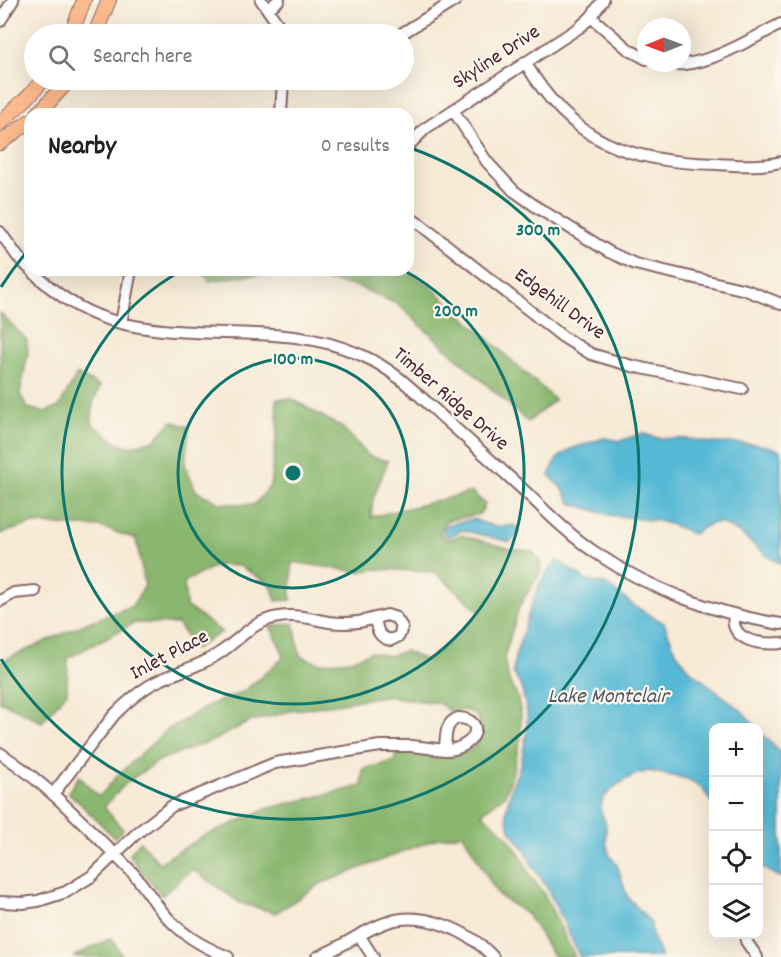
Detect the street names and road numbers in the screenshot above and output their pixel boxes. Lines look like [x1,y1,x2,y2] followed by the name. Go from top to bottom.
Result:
[447,18,547,98] street label: Skyline Drive
[507,262,611,348] street label: Edgehill Drive
[385,341,515,459] street label: Timber Ridge Drive
[125,623,215,689] street label: Inlet Place

